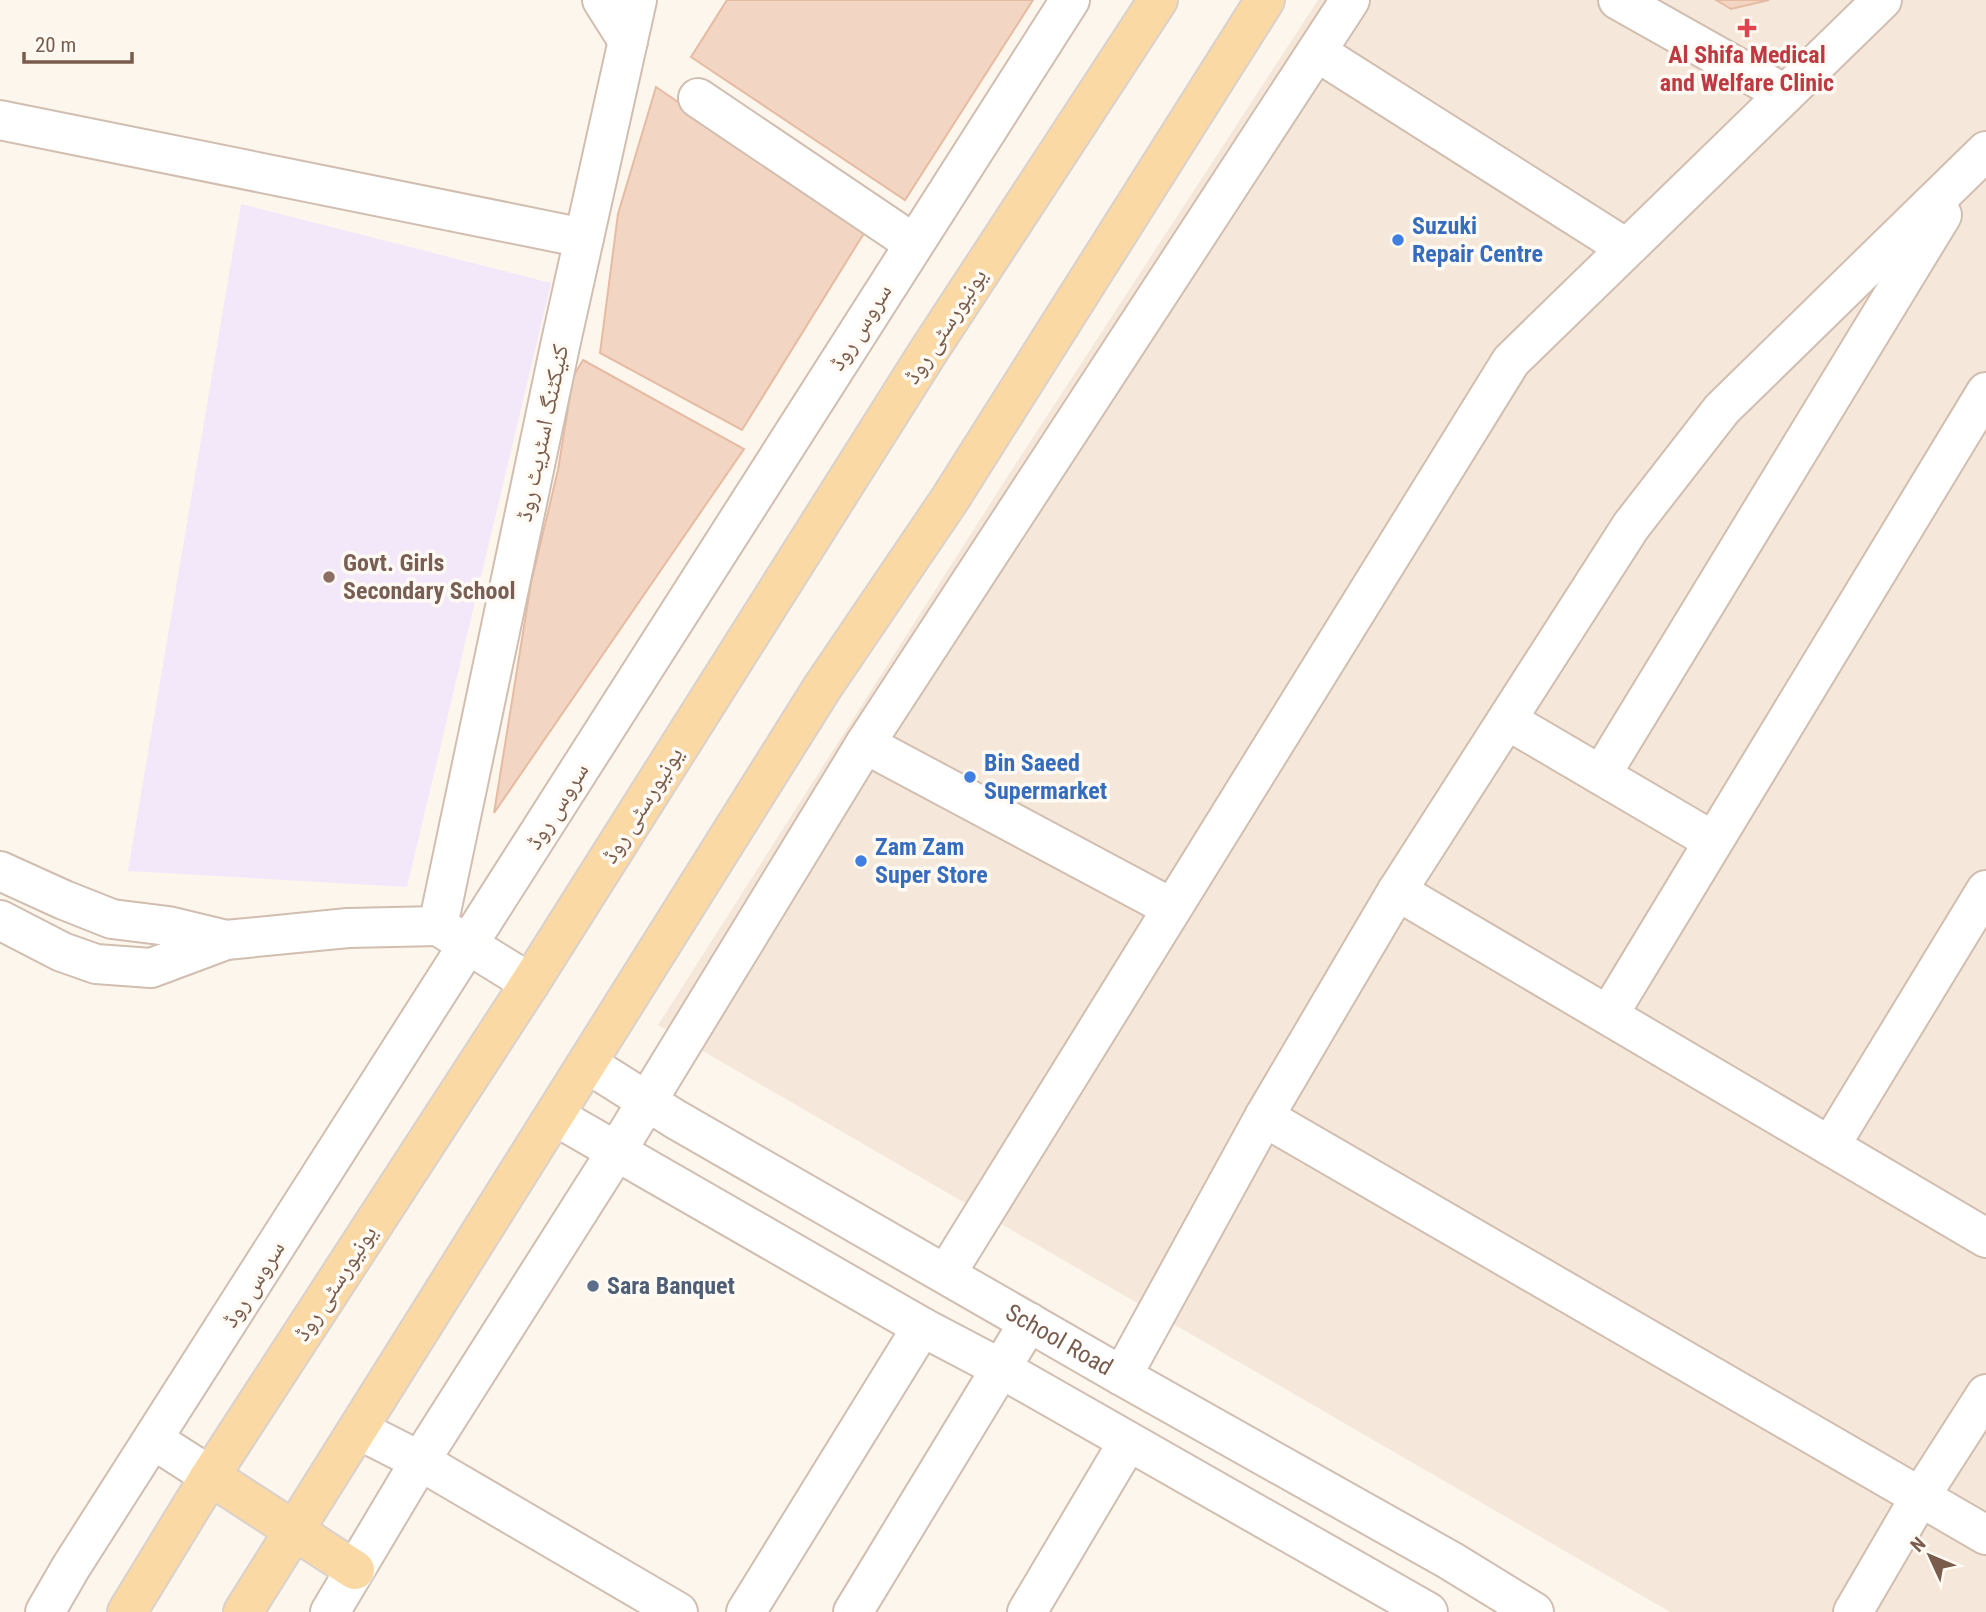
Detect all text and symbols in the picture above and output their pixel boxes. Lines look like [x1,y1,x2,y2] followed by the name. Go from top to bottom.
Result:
[1737,18,1757,38] marker: Al Shifa Medical and Welfare Clinic
[24,21,133,65] scale bar
[35,33,76,57] text: 20 m
[1660,41,1834,97] place label: Al Shifa Medical and Welfare Clinic
[1412,212,1543,268] place label: Suzuki Repair Centre
[1390,232,1406,248] marker: Suzuki Repair Centre
[897,263,993,389] street label: یونیورسٹی روڈ
[822,278,898,376] street label: سروس روڈ
[510,342,574,524] street label: کنیکٹنگ اسٹریٹ روڈ
[343,549,516,605] place label: Govt. Girls Secondary School
[321,569,337,585] marker: Govt. Girls Secondary School
[595,742,689,868] street label: یونیورسٹی روڈ
[984,749,1107,805] place label: Bin Saeed Supermarket
[519,757,595,855] street label: سروس روڈ
[962,769,978,785] marker: Bin Saeed Supermarket
[875,833,988,889] place label: Zam Zam Super Store
[853,853,869,869] marker: Zam Zam Super Store
[287,1220,383,1346] street label: یونیورسٹی روڈ
[215,1235,291,1333] street label: سروس روڈ
[607,1272,735,1300] place label: Sara Banquet
[585,1278,601,1294] marker: Sara Banquet
[1001,1298,1117,1382] street label: School Road
[1895,1521,1965,1591] north arrow
[1906,1532,1930,1557] text: N

